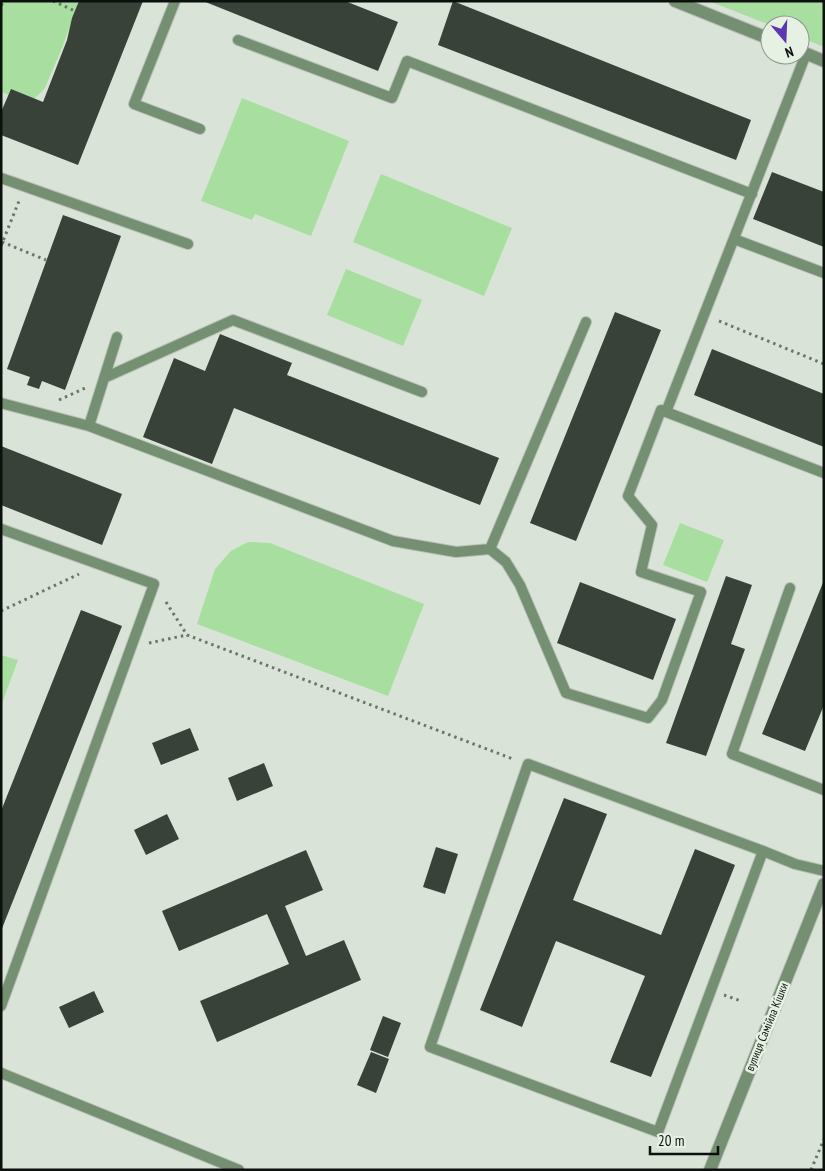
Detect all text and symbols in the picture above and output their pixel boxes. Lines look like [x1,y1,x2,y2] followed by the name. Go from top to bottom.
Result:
[760,15,810,65] north arrow
[783,43,796,62] text: N
[742,980,791,1073] street label: вулиця Самійла Кішки
[650,1124,718,1156] scale bar
[658,1131,684,1150] text: 20 m

